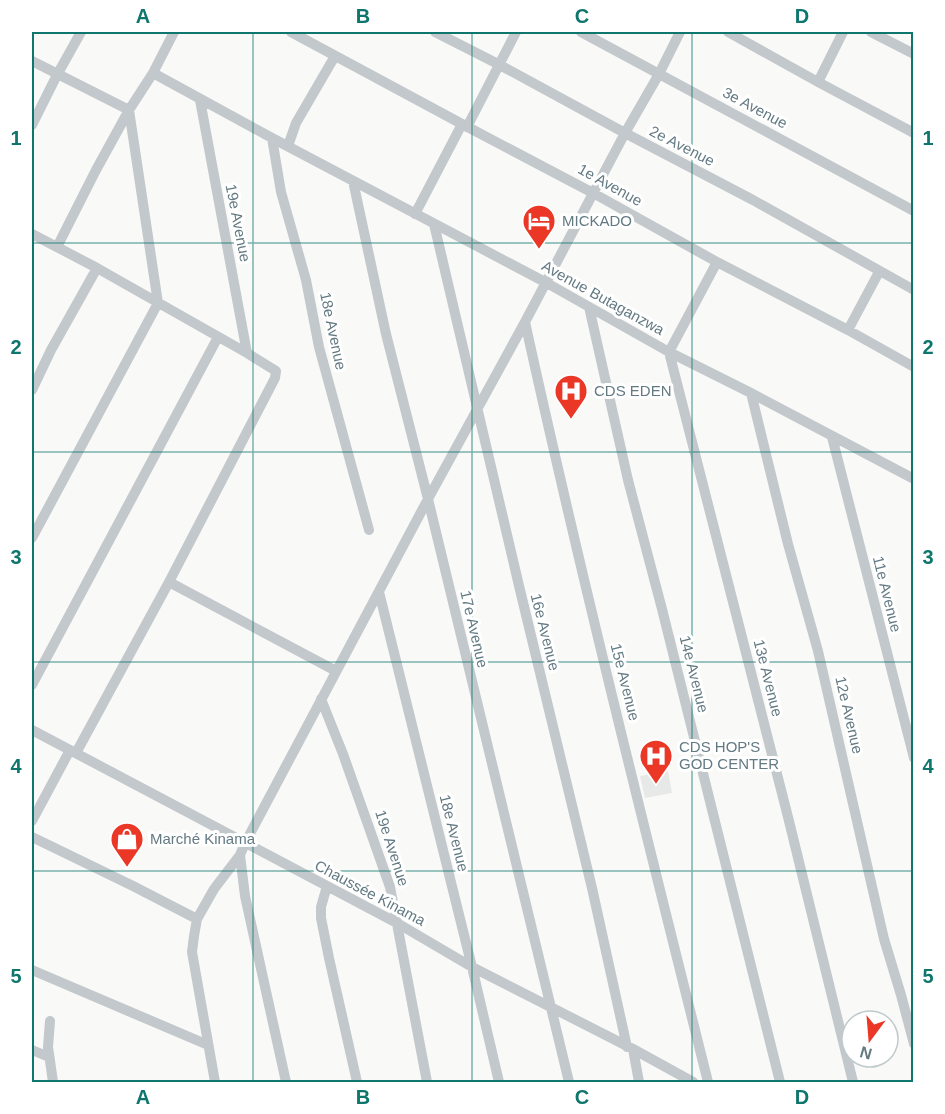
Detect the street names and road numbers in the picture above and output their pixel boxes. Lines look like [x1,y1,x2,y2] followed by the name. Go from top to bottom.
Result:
[720,83,790,132] street label: 3e Avenue
[647,122,718,169] street label: 2e Avenue
[575,160,645,209] street label: 1e Avenue
[223,183,254,263] street label: 19e Avenue
[539,257,668,339] street label: Avenue Butaganzwa
[317,290,350,371] street label: 18e Avenue
[870,554,905,634] street label: 11e Avenue
[457,588,492,669] street label: 17e Avenue
[528,592,563,672] street label: 16e Avenue
[677,634,712,714] street label: 14e Avenue
[751,638,786,718] street label: 13e Avenue
[608,642,643,722] street label: 15e Avenue
[832,674,867,755] street label: 12e Avenue
[437,793,472,873] street label: 18e Avenue
[372,808,413,888] street label: 19e Avenue
[312,856,429,929] street label: Chaussée Kinama

